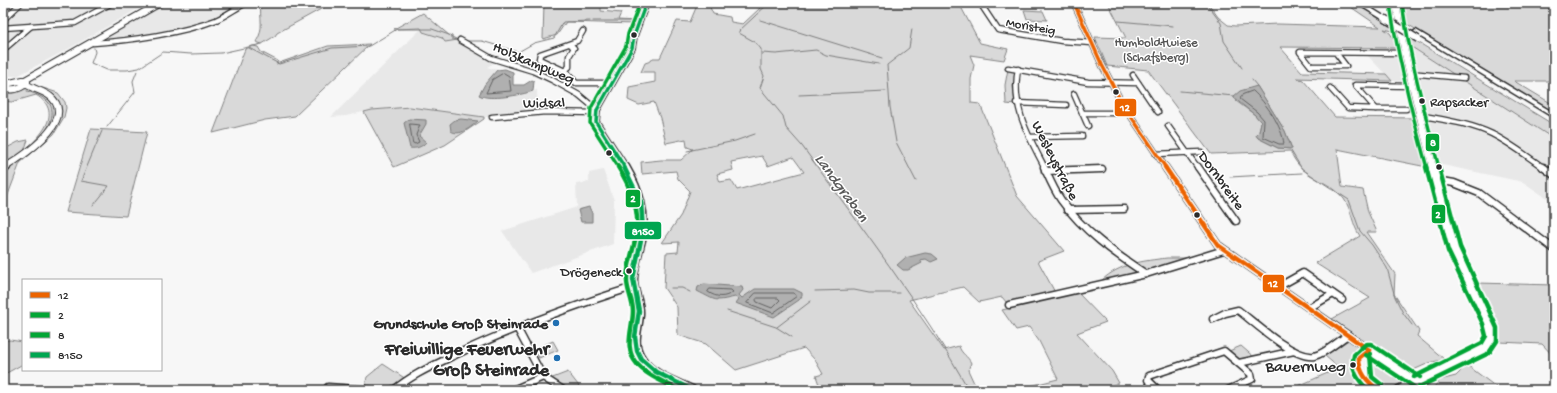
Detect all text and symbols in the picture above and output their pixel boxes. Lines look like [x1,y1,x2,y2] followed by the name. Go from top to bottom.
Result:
[1005,16,1057,39] street label: Moristeig
[629,30,639,40] unlabelled marker
[1114,36,1198,66] park label: Humboldtwiese (Schafsberg)
[490,39,577,89] street label: Holzkampweg
[1111,87,1121,97] unlabelled marker
[523,95,565,113] street label: Widsal
[1430,95,1489,112] place label: Rapsacker
[1417,96,1427,106] marker: Rapsacker
[1114,98,1137,117] line badge: 12
[1119,103,1131,115] text: 12
[1027,118,1082,204] street label: Wesleystraße
[1425,133,1440,152] line badge: 8
[1430,138,1436,150] text: 8
[604,148,614,158] unlabelled marker
[1193,148,1248,214] street label: Dornbreite
[809,151,872,227] water label: Landgraben
[1434,162,1444,172] unlabelled marker
[625,189,641,208] line badge: 2
[630,194,636,206] text: 2
[1431,204,1446,224] line badge: 2
[1192,210,1202,220] unlabelled marker
[1435,210,1441,222] text: 2
[624,221,662,240] line badge: 8150
[632,227,655,239] text: 8150
[560,265,624,282] place label: Drögeneck
[624,266,634,276] marker: Drögeneck
[1262,274,1285,293] line badge: 12
[22,279,162,371] legend
[1267,279,1279,291] text: 12
[57,290,69,304] text: 12
[58,310,64,324] text: 2
[373,316,549,334] place label: Grundschule Groß Steinrade
[551,318,561,328] marker: Grundschule Groß Steinrade
[58,330,65,344] text: 8
[384,340,552,382] place label: Freiwillige Feuerwehr Groß Steinrade
[58,350,83,364] text: 8150
[552,353,562,363] marker: Freiwillige Feuerwehr Groß Steinrade
[1264,358,1346,378] place label: Bauernweg
[1348,360,1358,370] marker: Bauernweg

